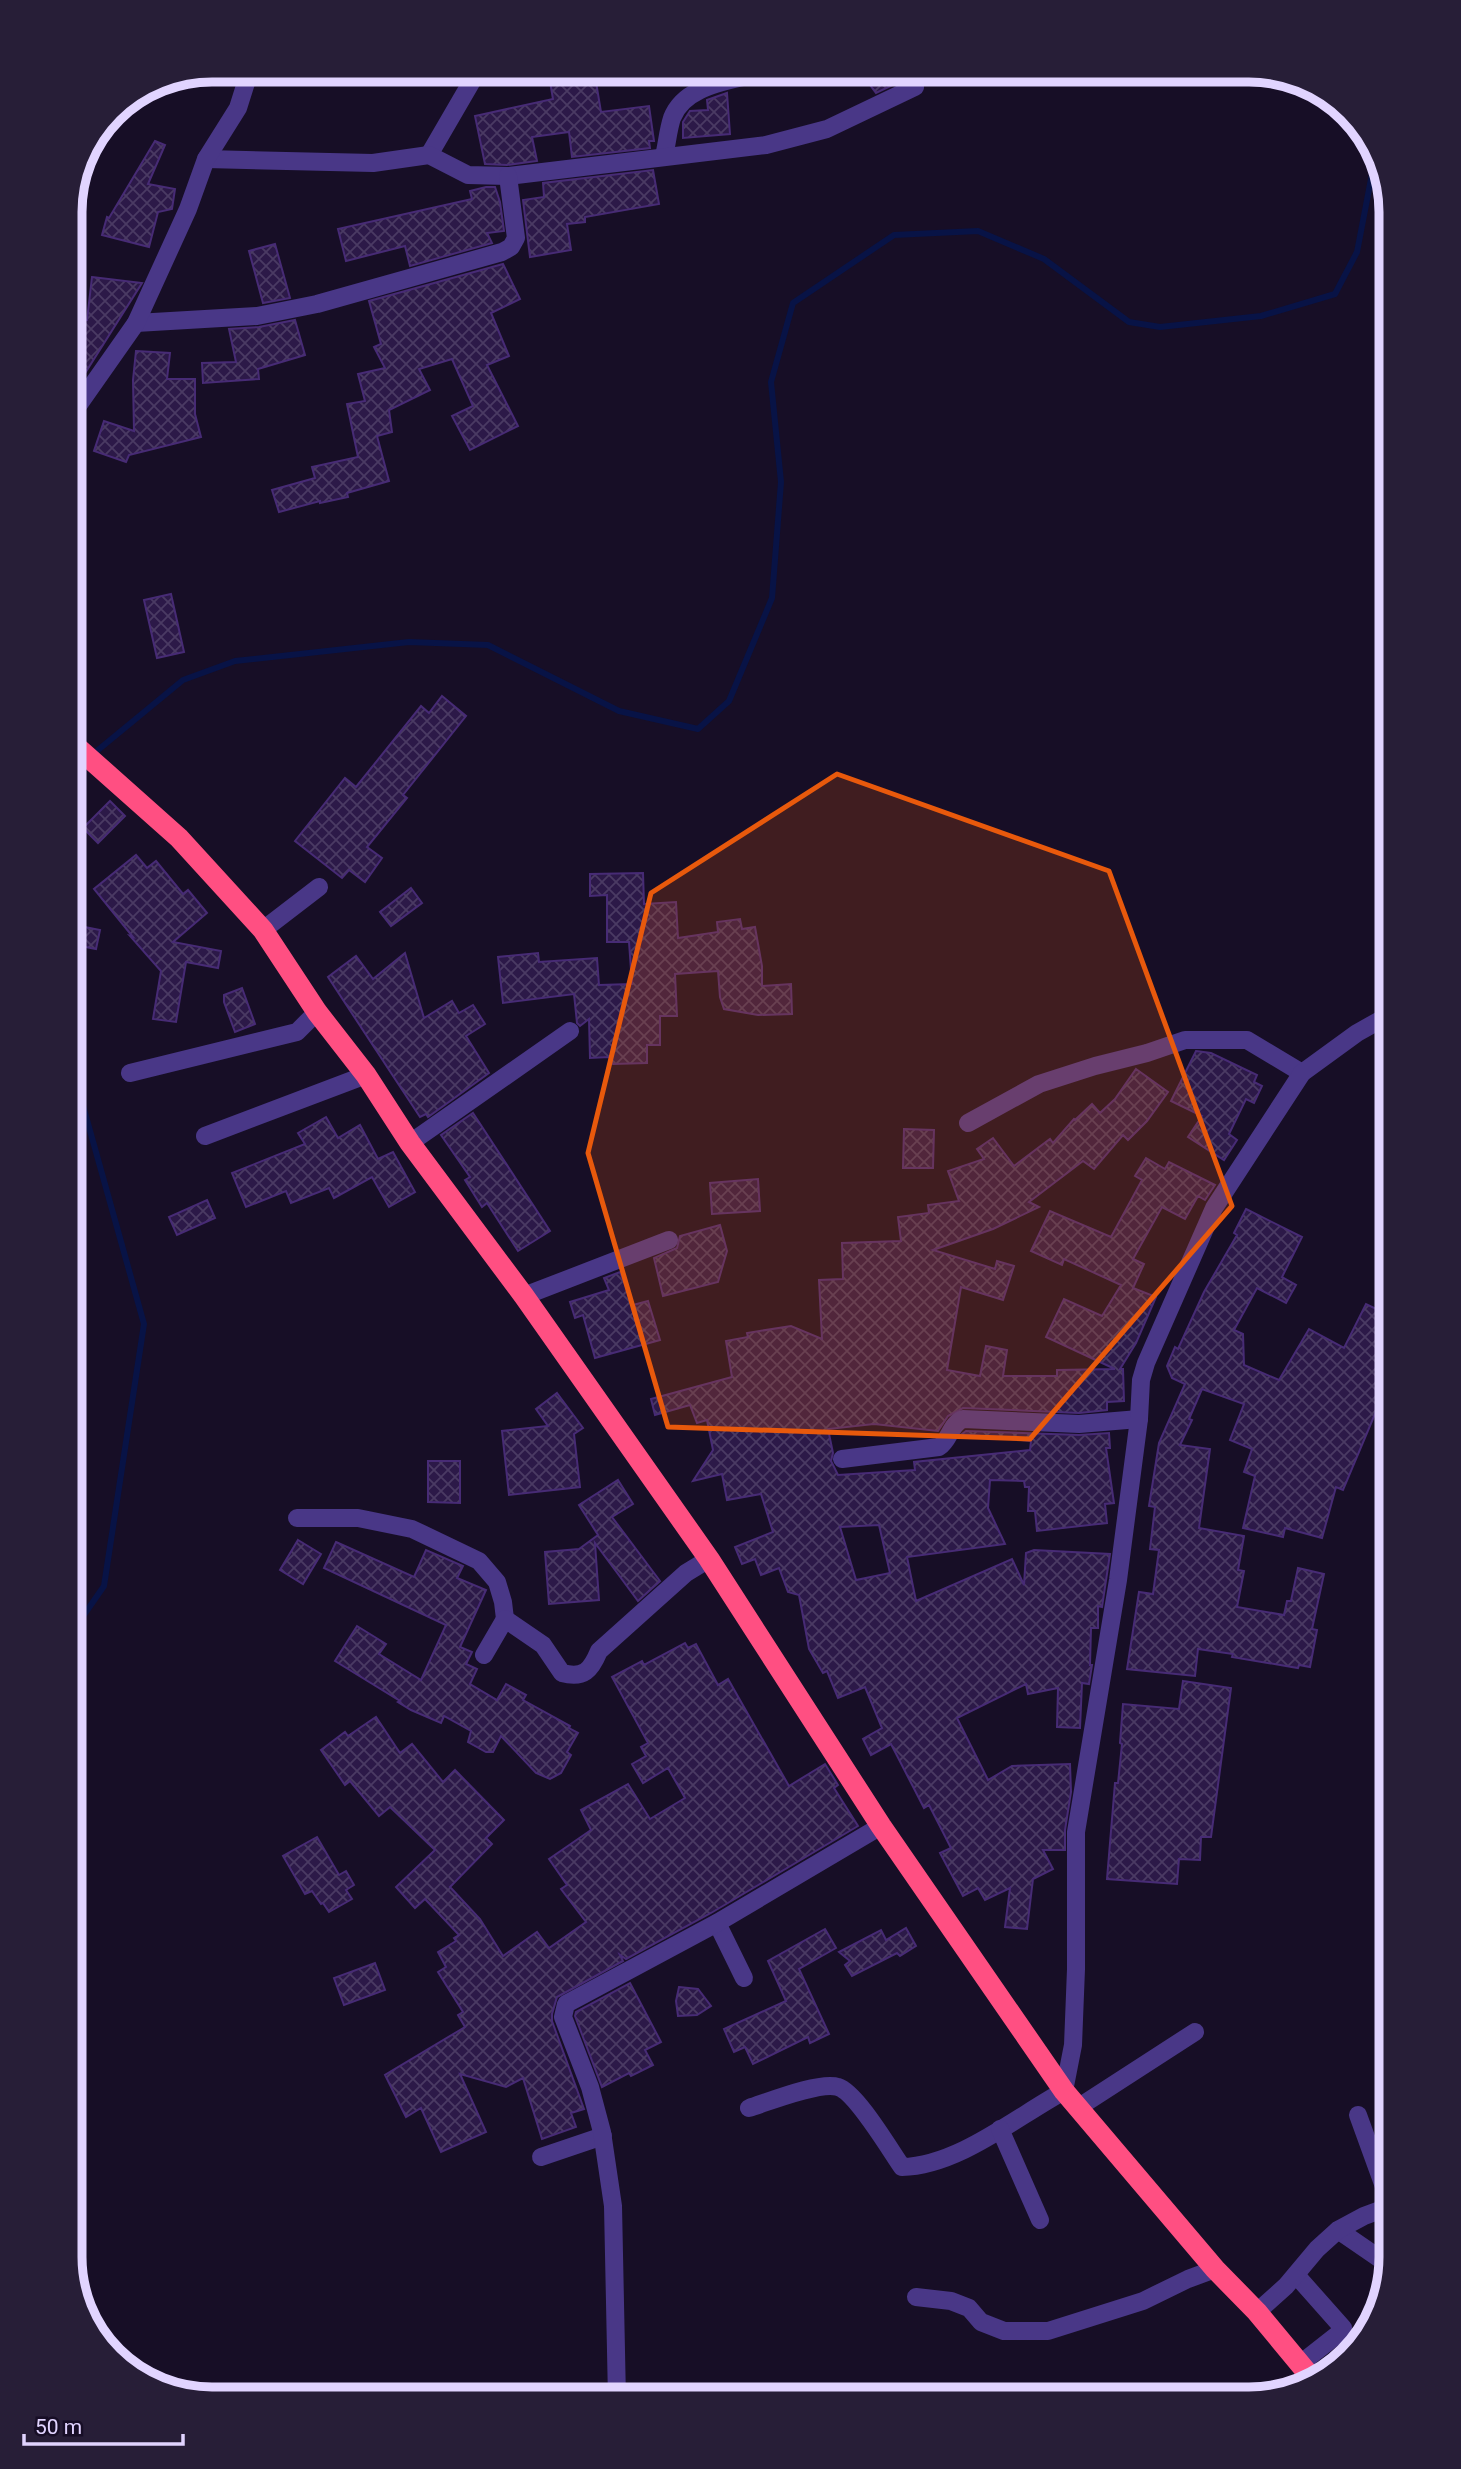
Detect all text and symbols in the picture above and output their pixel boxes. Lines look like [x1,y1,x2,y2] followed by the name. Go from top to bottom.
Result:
[24,2402,184,2446] scale bar
[35,2415,82,2439] text: 50 m

